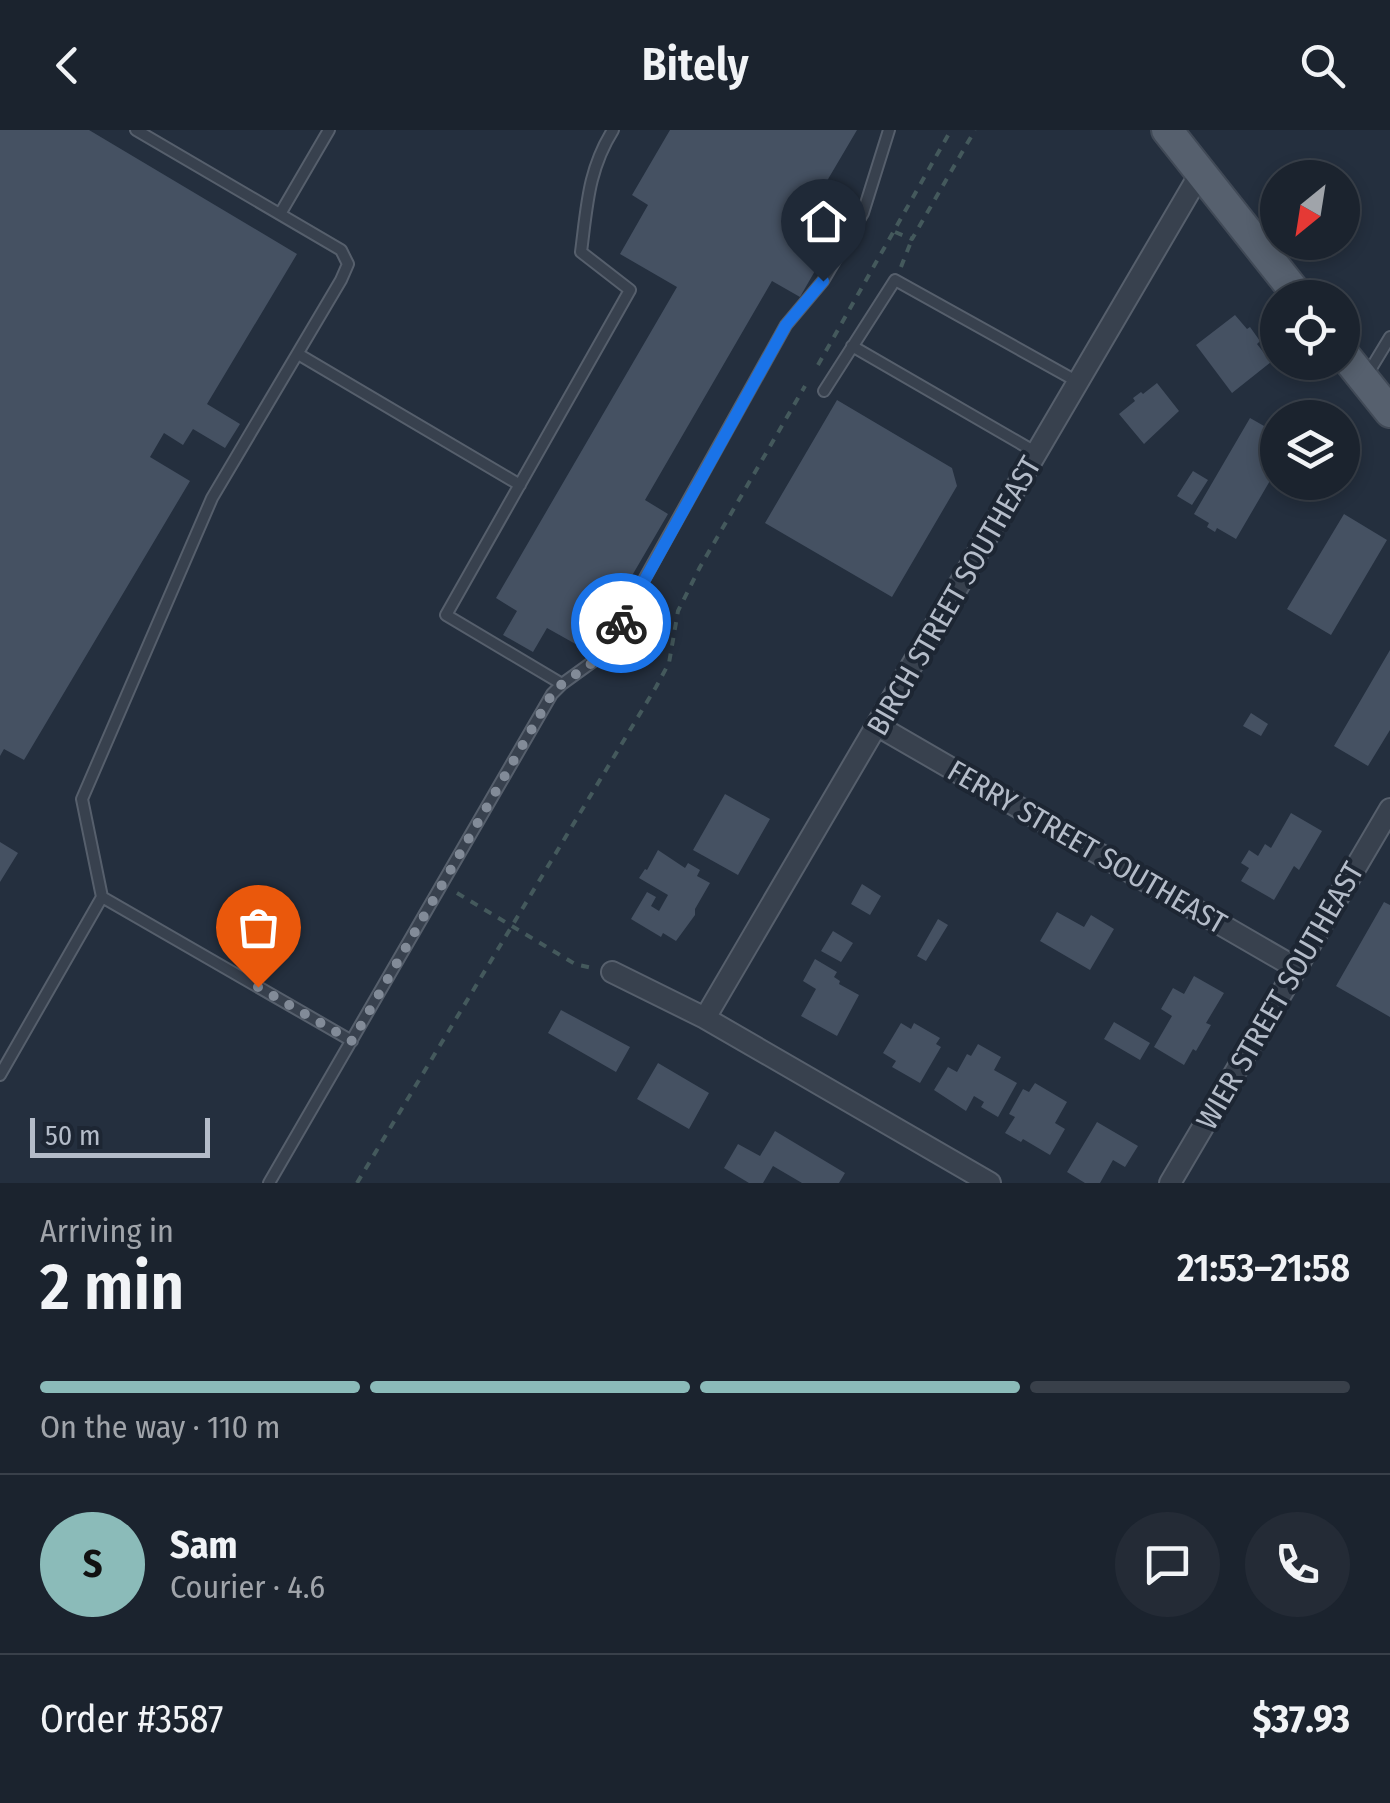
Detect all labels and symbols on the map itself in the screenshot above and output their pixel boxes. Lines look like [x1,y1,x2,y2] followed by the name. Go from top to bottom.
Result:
[1260,160,1360,260] north arrow
[781,179,866,282] pin
[859,450,1049,742] street label: BIRCH STREET SOUTHEAST
[571,573,671,673] courier
[941,752,1233,942] street label: FERRY STREET SOUTHEAST
[1189,856,1371,1136] street label: WIER STREET SOUTHEAST
[216,885,301,988] pin
[30,1113,210,1158] scale bar

